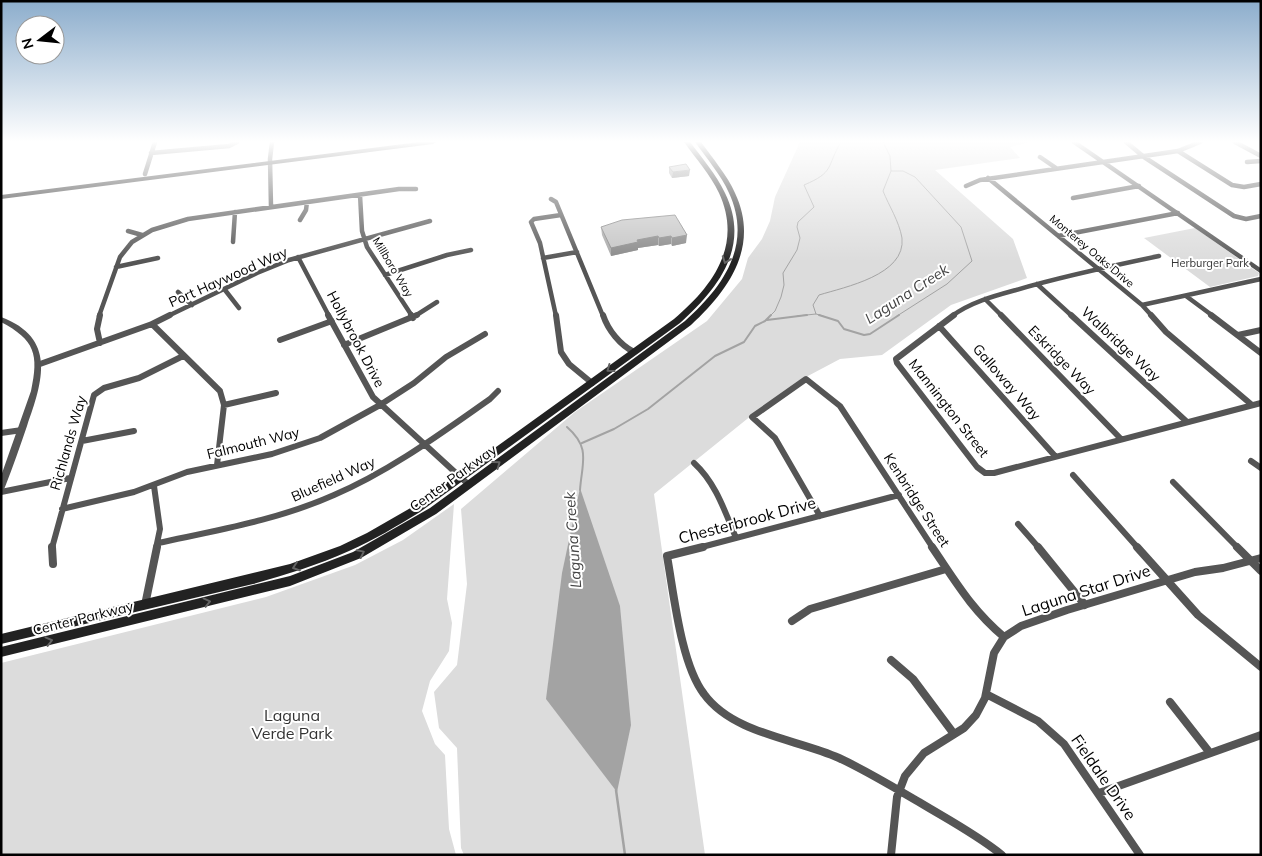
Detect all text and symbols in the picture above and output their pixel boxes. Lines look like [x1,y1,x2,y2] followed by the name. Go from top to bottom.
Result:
[15,15,65,65] north arrow
[17,36,38,51] text: N
[1047,212,1137,290] street label: Monterey Oaks Drive
[370,235,416,300] street label: Millboro Way
[166,243,291,311] street label: Port Haywood Way
[722,255,732,263] one-way arrow
[1171,256,1249,270] park label: Herburger Park
[861,259,953,328] water label: Laguna Creek
[323,288,389,390] street label: Hollybrook Drive
[1078,303,1165,386] street label: Walbridge Way
[1024,322,1100,399] street label: Eskridge Way
[969,340,1045,424] street label: Galloway Way
[905,355,993,461] street label: Mannington Street
[607,364,616,372] one-way arrow
[46,393,90,492] street label: Richlands Way
[205,423,302,463] street label: Falmouth Way
[406,440,500,516] street label: Center Parkway
[880,450,954,550] street label: Kenbridge Street
[288,452,378,506] street label: Bluefield Way
[491,461,501,470] one-way arrow
[560,490,585,589] water label: Laguna Creek
[676,492,818,548] street label: Chesterbrook Drive
[356,548,365,559] one-way arrow
[1019,560,1153,620] street label: Laguna Star Drive
[292,561,301,571] one-way arrow
[31,597,136,639] street label: Center Parkway
[202,597,211,608] one-way arrow
[44,636,52,646] one-way arrow
[252,705,333,743] park label: Laguna Verde Park
[1067,730,1141,824] street label: Fieldale Drive

